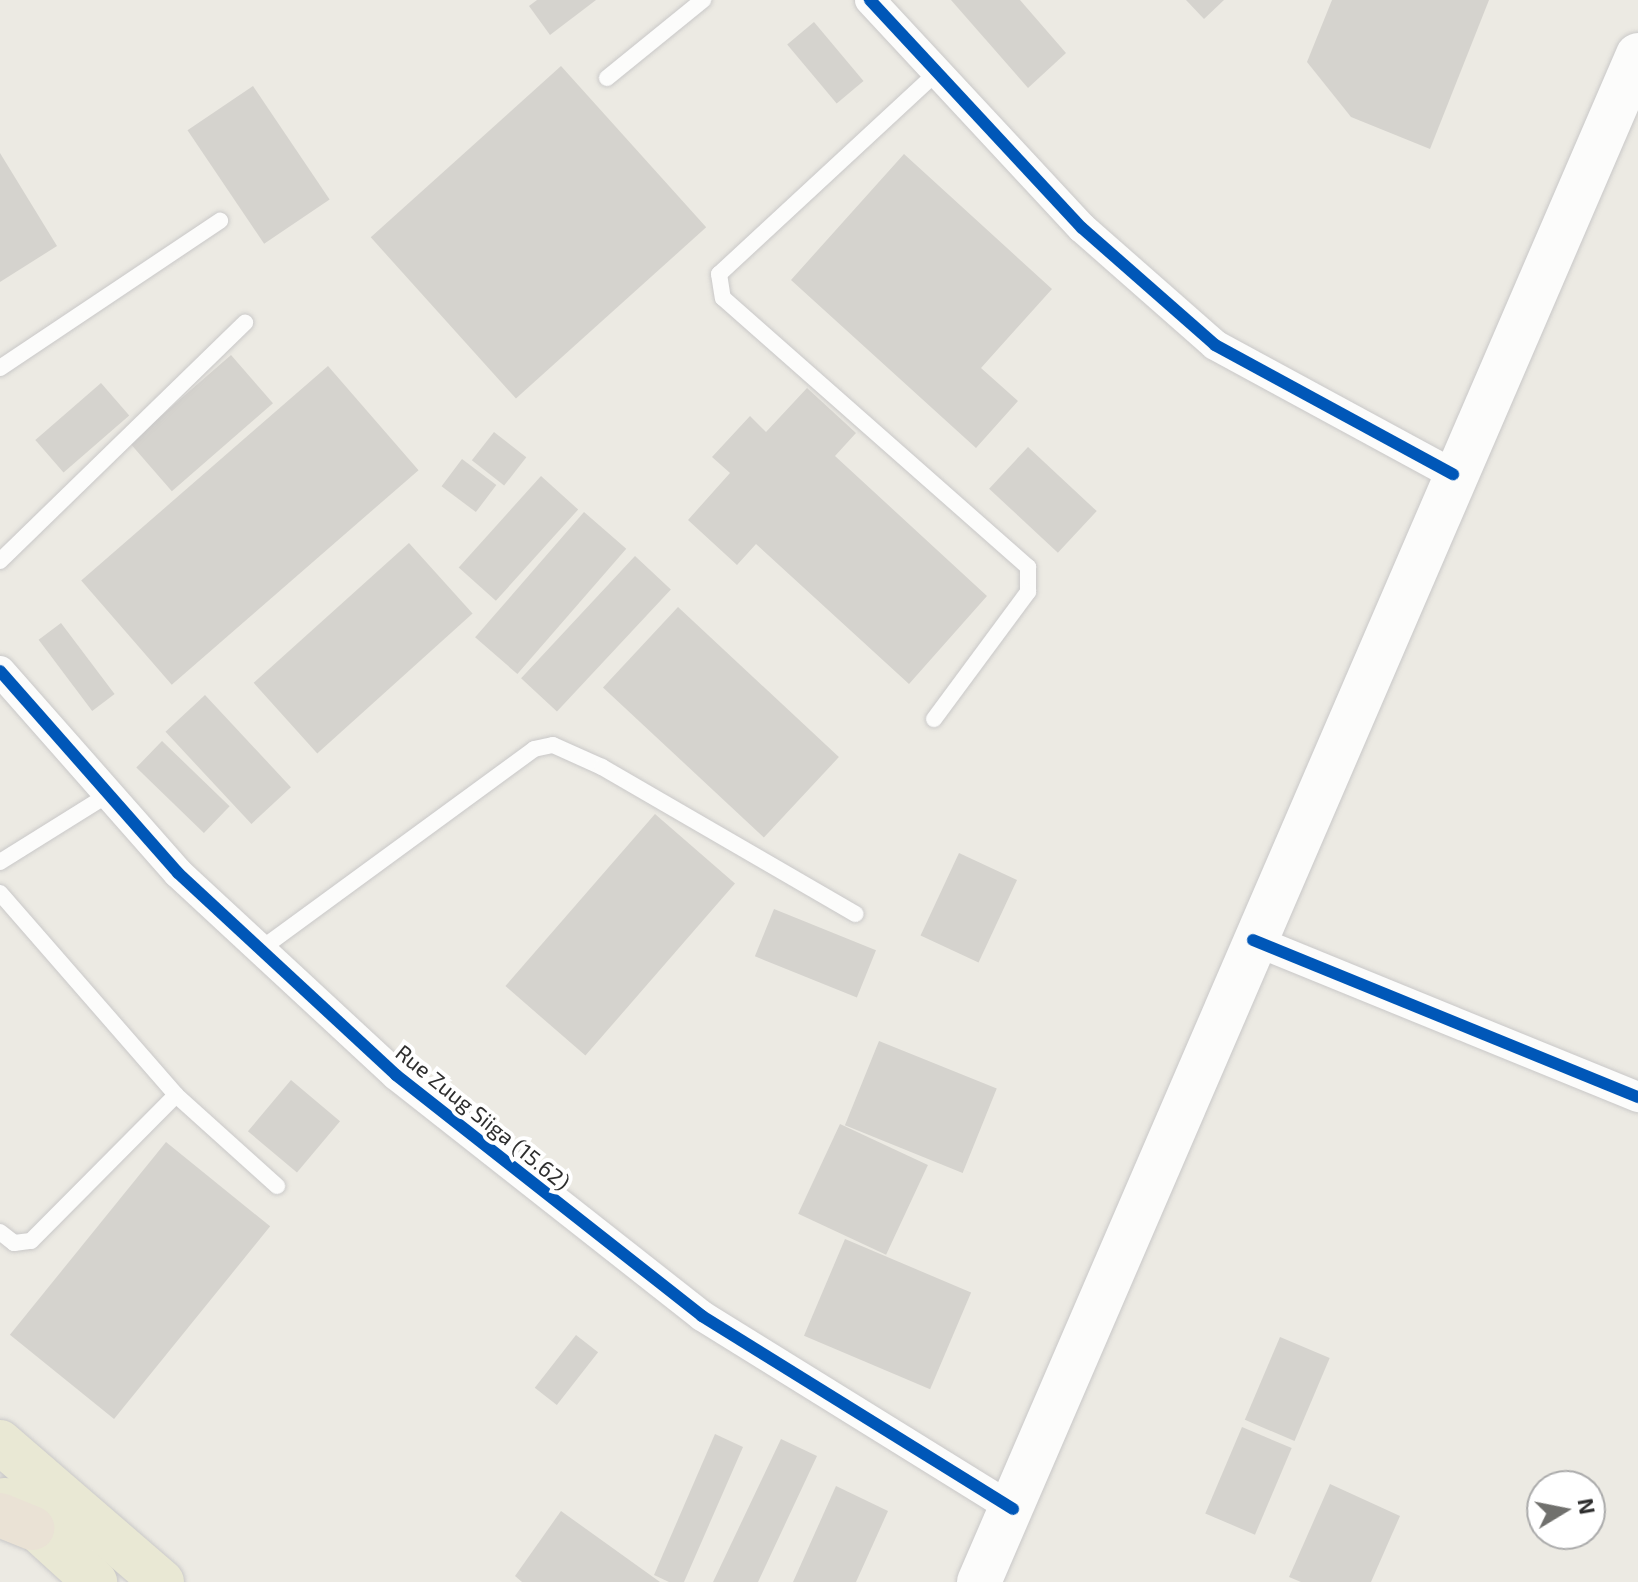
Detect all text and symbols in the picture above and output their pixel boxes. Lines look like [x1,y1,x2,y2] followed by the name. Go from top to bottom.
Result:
[391,1039,575,1195] street label: Rue Zuug Siiga (15.62)
[1526,1470,1606,1550] north arrow
[1573,1496,1602,1516] text: N

